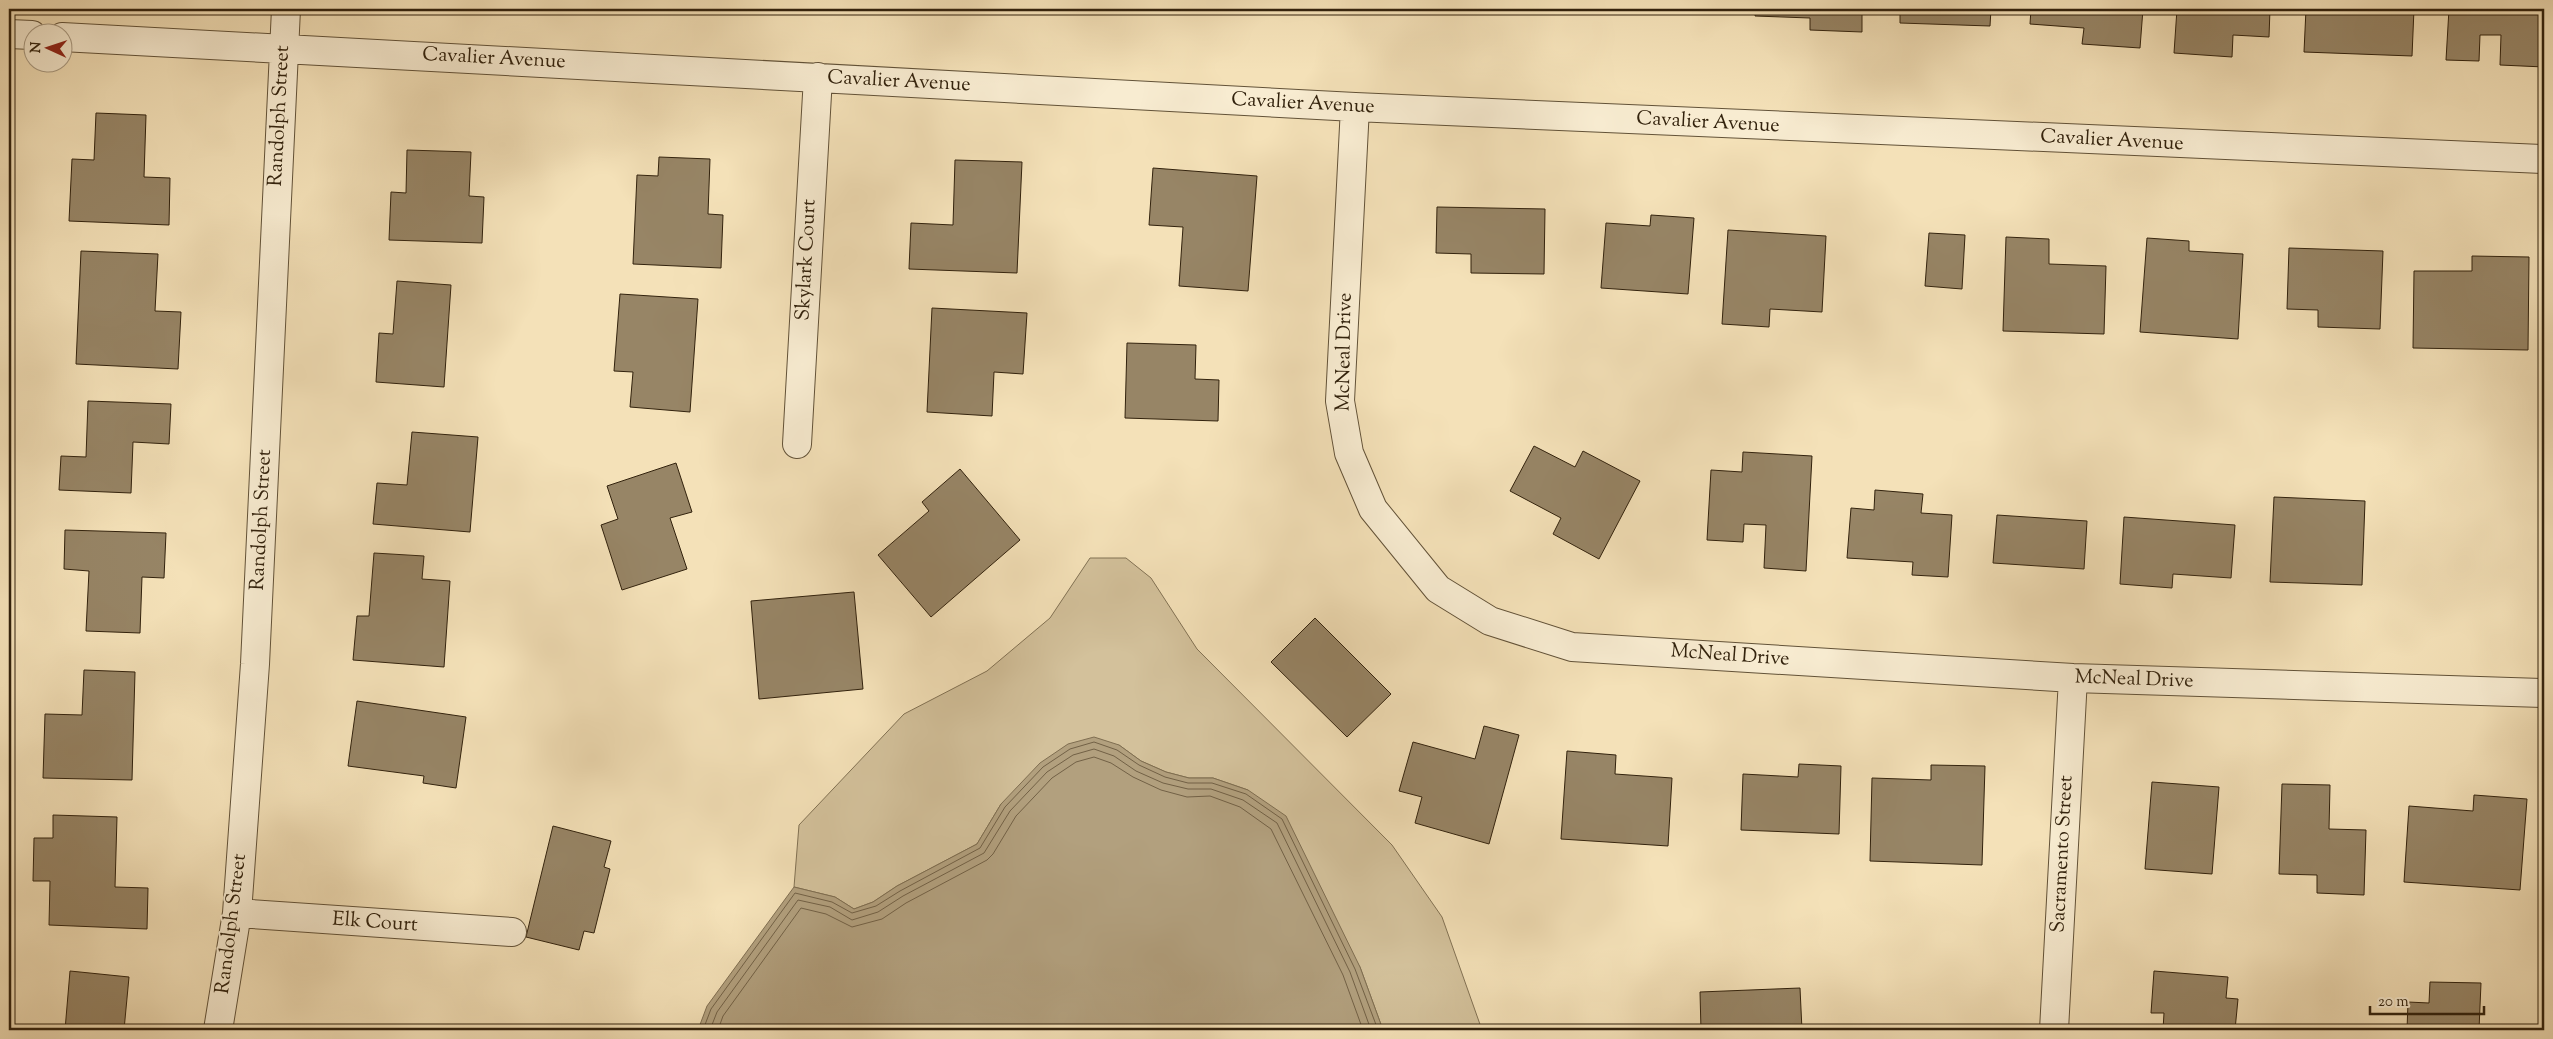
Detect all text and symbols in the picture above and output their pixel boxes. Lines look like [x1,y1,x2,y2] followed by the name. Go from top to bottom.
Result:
[22,22,72,72] north arrow
[27,41,47,54] text: N
[422,41,566,77] street label: Cavalier Avenue
[262,45,298,187] street label: Randolph Street
[827,64,971,100] street label: Cavalier Avenue
[1231,86,1375,122] street label: Cavalier Avenue
[1636,105,1780,141] street label: Cavalier Avenue
[2040,123,2184,159] street label: Cavalier Avenue
[789,198,825,322] street label: Skylark Court
[1329,292,1361,412] street label: McNeal Drive
[244,449,280,591] street label: Randolph Street
[1670,637,1790,675] street label: McNeal Drive
[2074,663,2194,697] street label: McNeal Drive
[2044,774,2082,933] street label: Sacramento Street
[209,852,255,996] street label: Randolph Street
[331,906,419,940] street label: Elk Court
[2370,984,2484,1016] scale bar
[2378,992,2409,1013] text: 20 m

